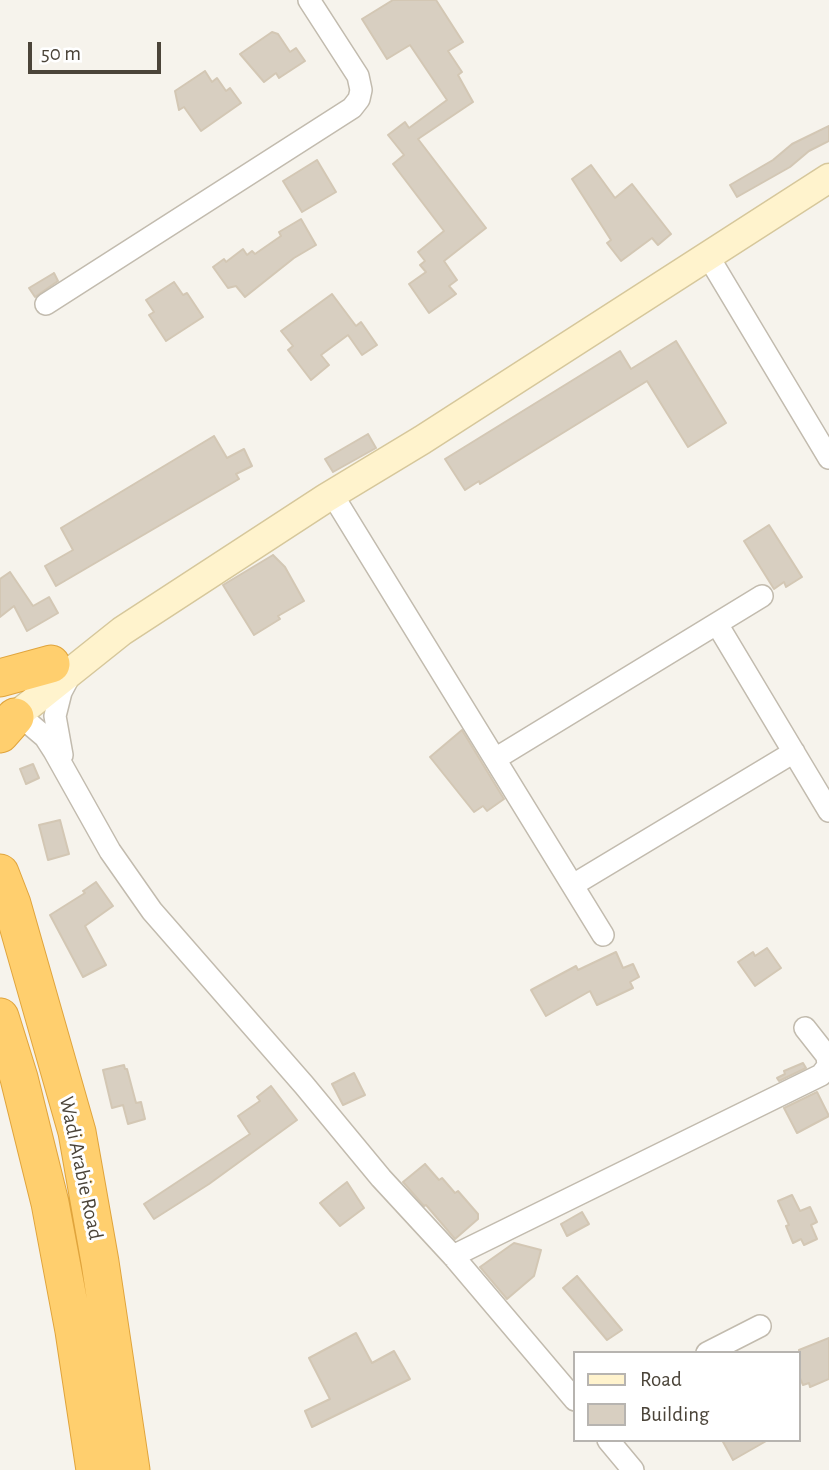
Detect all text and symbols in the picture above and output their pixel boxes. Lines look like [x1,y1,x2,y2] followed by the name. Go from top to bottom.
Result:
[32,28,164,72] scale bar
[41,43,81,64] text: 50 m
[54,1094,108,1242] street label: Wadi Arabie Road
[574,1351,801,1442] legend
[640,1369,682,1390] text: Road
[640,1404,709,1425] text: Building

